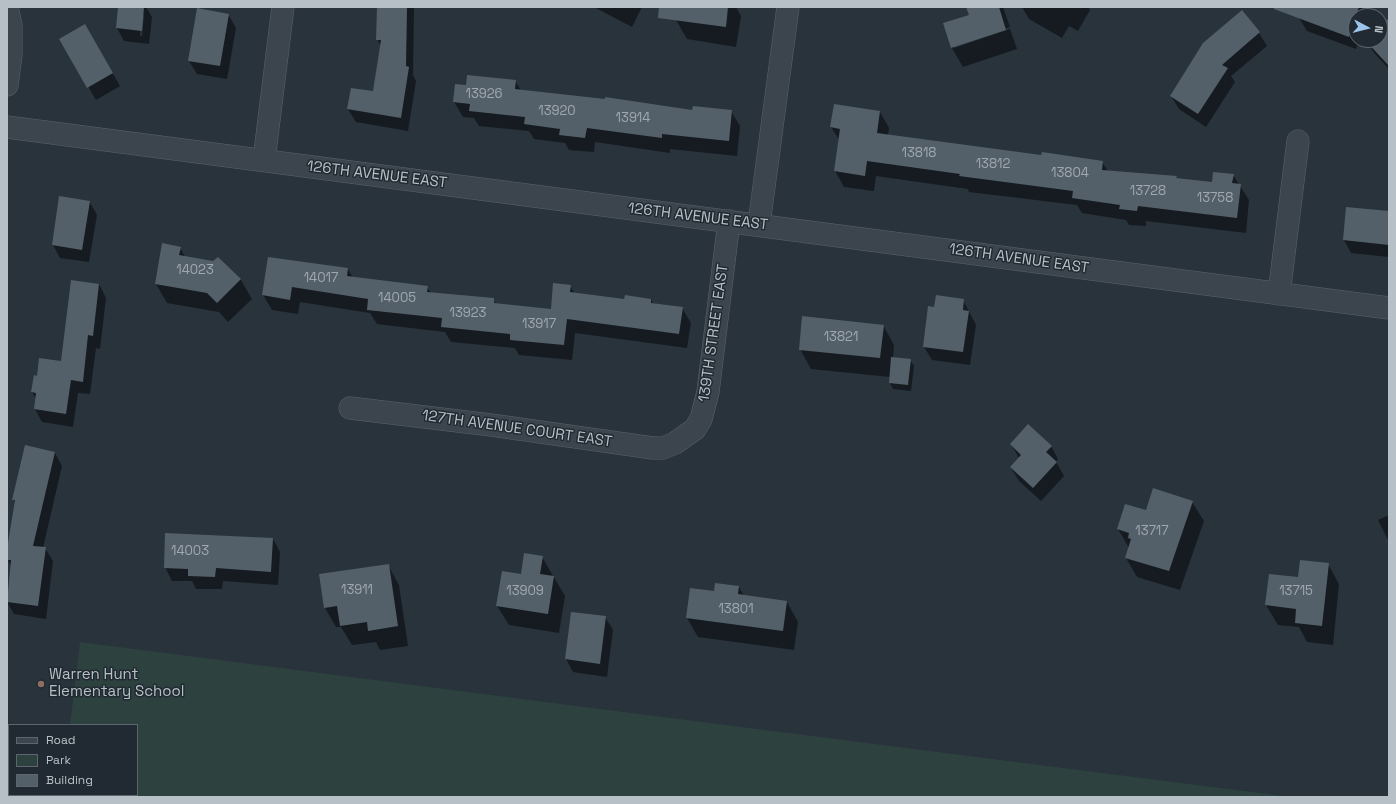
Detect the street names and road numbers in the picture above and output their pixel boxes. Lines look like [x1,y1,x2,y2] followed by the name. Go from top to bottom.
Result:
[306,157,448,193] street label: 126TH AVENUE EAST
[627,199,769,235] street label: 126TH AVENUE EAST
[948,240,1090,278] street label: 126TH AVENUE EAST
[695,263,733,403] street label: 139TH STREET EAST
[421,407,613,451] street label: 127TH AVENUE COURT EAST

